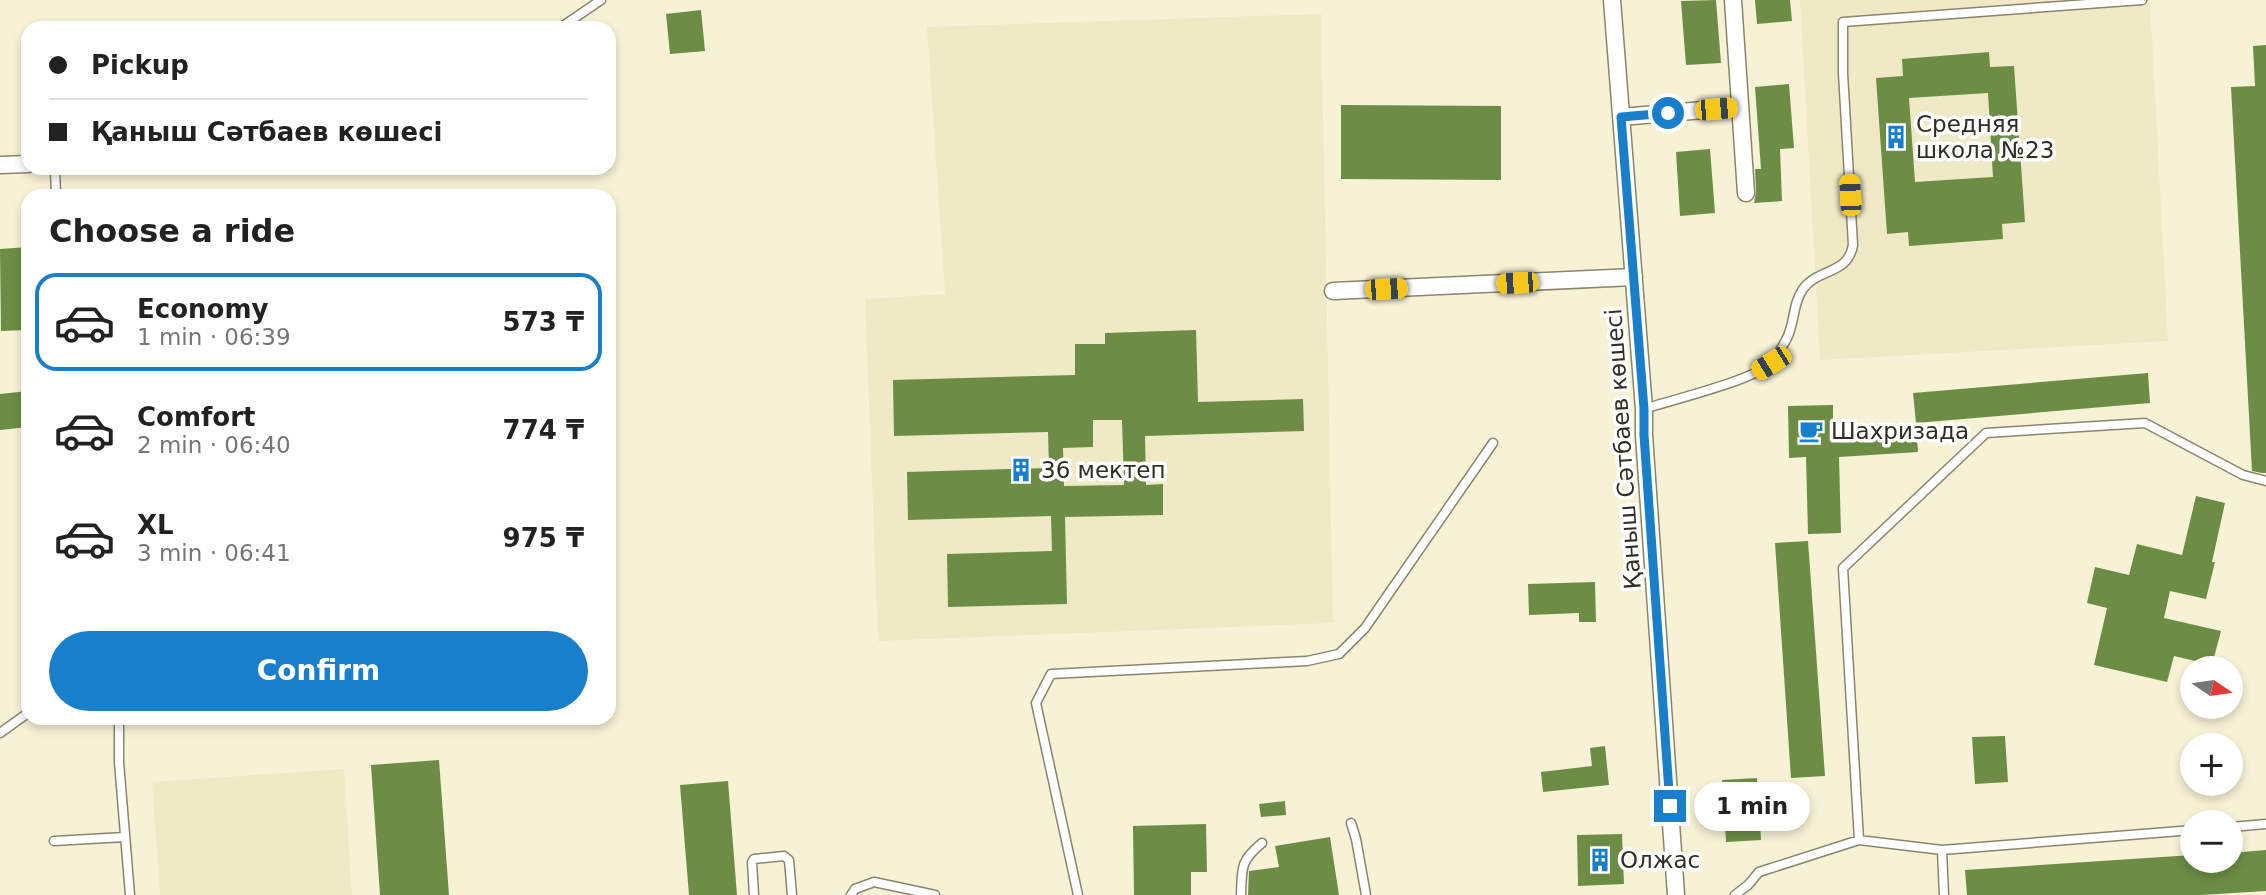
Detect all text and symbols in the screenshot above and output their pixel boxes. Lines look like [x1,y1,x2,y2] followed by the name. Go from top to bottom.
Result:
[91,50,189,80] text: Pickup
[1652,97,1684,129] route start
[1695,97,1738,121] car
[1916,111,2054,163] place label: Средняя школа №23
[91,117,443,147] text: Қаныш Сәтбаев көшесі
[1882,123,1910,151] building icon: Средняя школа №23
[1839,173,1862,217] car
[49,212,295,250] text: Choose a ride
[1496,271,1539,295] car
[1365,277,1408,301] car
[53,291,116,354] icon: car
[137,294,268,324] text: Economy
[503,307,584,337] text: 573 ₸
[1600,308,1646,590] street label: Қаныш Сәтбаев көшесі
[137,324,291,350] text: 1 min · 06:39
[1748,343,1795,383] car
[53,399,116,462] icon: car
[137,402,255,432] text: Comfort
[503,415,584,445] text: 774 ₸
[1797,417,1825,445] cafe icon: Шахризада
[1831,418,1969,444] place label: Шахризада
[137,432,291,458] text: 2 min · 06:40
[1007,456,1035,484] building icon: 36 мектеп
[1041,457,1166,483] place label: 36 мектеп
[53,507,116,570] icon: car
[137,510,174,540] text: XL
[503,523,584,553] text: 975 ₸
[137,540,291,566] text: 3 min · 06:41
[49,631,588,711] button: Confirm
[2180,656,2244,719] north arrow
[2180,656,2243,873] map controls
[2180,733,2243,796] button: +
[1694,782,1810,830] callout: 1 min
[1654,790,1686,822] route end
[1716,793,1788,819] text: 1 min
[2180,810,2243,873] button: −
[1586,846,1614,874] building icon: Олжас
[1620,847,1700,873] place label: Олжас

